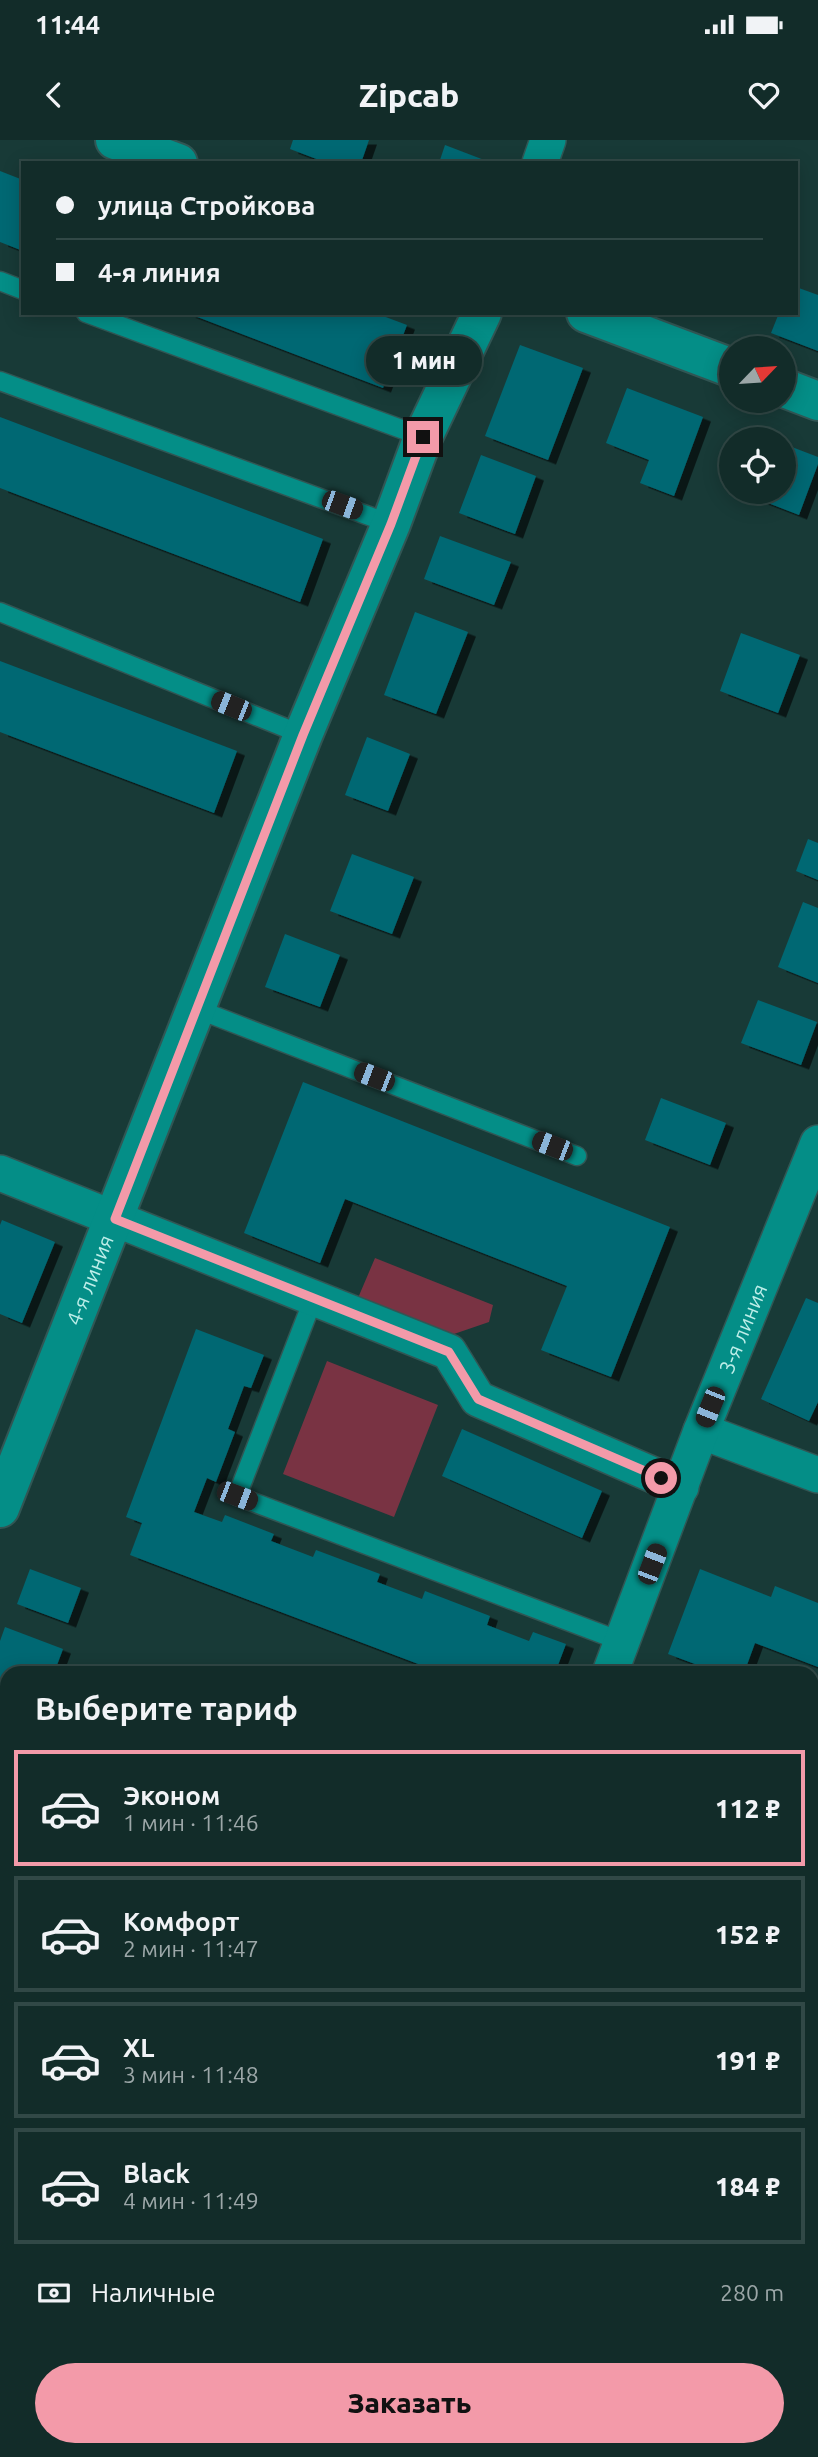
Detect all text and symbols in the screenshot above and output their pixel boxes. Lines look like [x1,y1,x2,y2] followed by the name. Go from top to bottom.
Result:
[35,10,100,39] text: 11:44
[35,76,73,114] icon: back
[745,76,783,114] icon: heart
[359,77,459,113] text: Zipcab
[98,191,315,220] text: улица Стройкова
[98,258,221,287] text: 4-я линия
[365,336,481,384] callout: 1 мин
[719,336,796,413] north arrow
[719,336,796,504] map controls
[392,348,456,373] text: 1 мин
[407,421,439,453] route end
[719,427,796,504] button: locate
[319,488,366,522] car
[208,688,255,724] car
[351,1060,398,1094] car
[529,1129,576,1163] car
[61,1231,118,1328] street label: 4-я линия
[714,1280,772,1377] street label: 3-я линия
[693,1384,728,1430] car
[645,1462,677,1494] route start
[214,1479,261,1513] car
[635,1541,670,1587] car
[35,1690,298,1726] text: Выберите тариф
[39,1777,102,1840] icon: car
[123,1781,220,1810] text: Эконом
[715,1794,780,1823] text: 112 ₽
[123,1810,259,1835] text: 1 мин · 11:46
[39,1903,102,1966] icon: car
[123,1907,239,1936] text: Комфорт
[715,1920,780,1949] text: 152 ₽
[123,1936,259,1961] text: 2 мин · 11:47
[39,2029,102,2092] icon: car
[123,2033,154,2062] text: XL
[715,2046,780,2075] text: 191 ₽
[123,2062,259,2087] text: 3 мин · 11:48
[39,2155,102,2218] icon: car
[123,2159,190,2188] text: Black
[715,2172,780,2201] text: 184 ₽
[123,2188,259,2213] text: 4 мин · 11:49
[35,2274,73,2312] icon: cash
[91,2278,216,2307] text: Наличные
[720,2280,784,2305] text: 280 m
[35,2363,784,2443] button: Заказать

